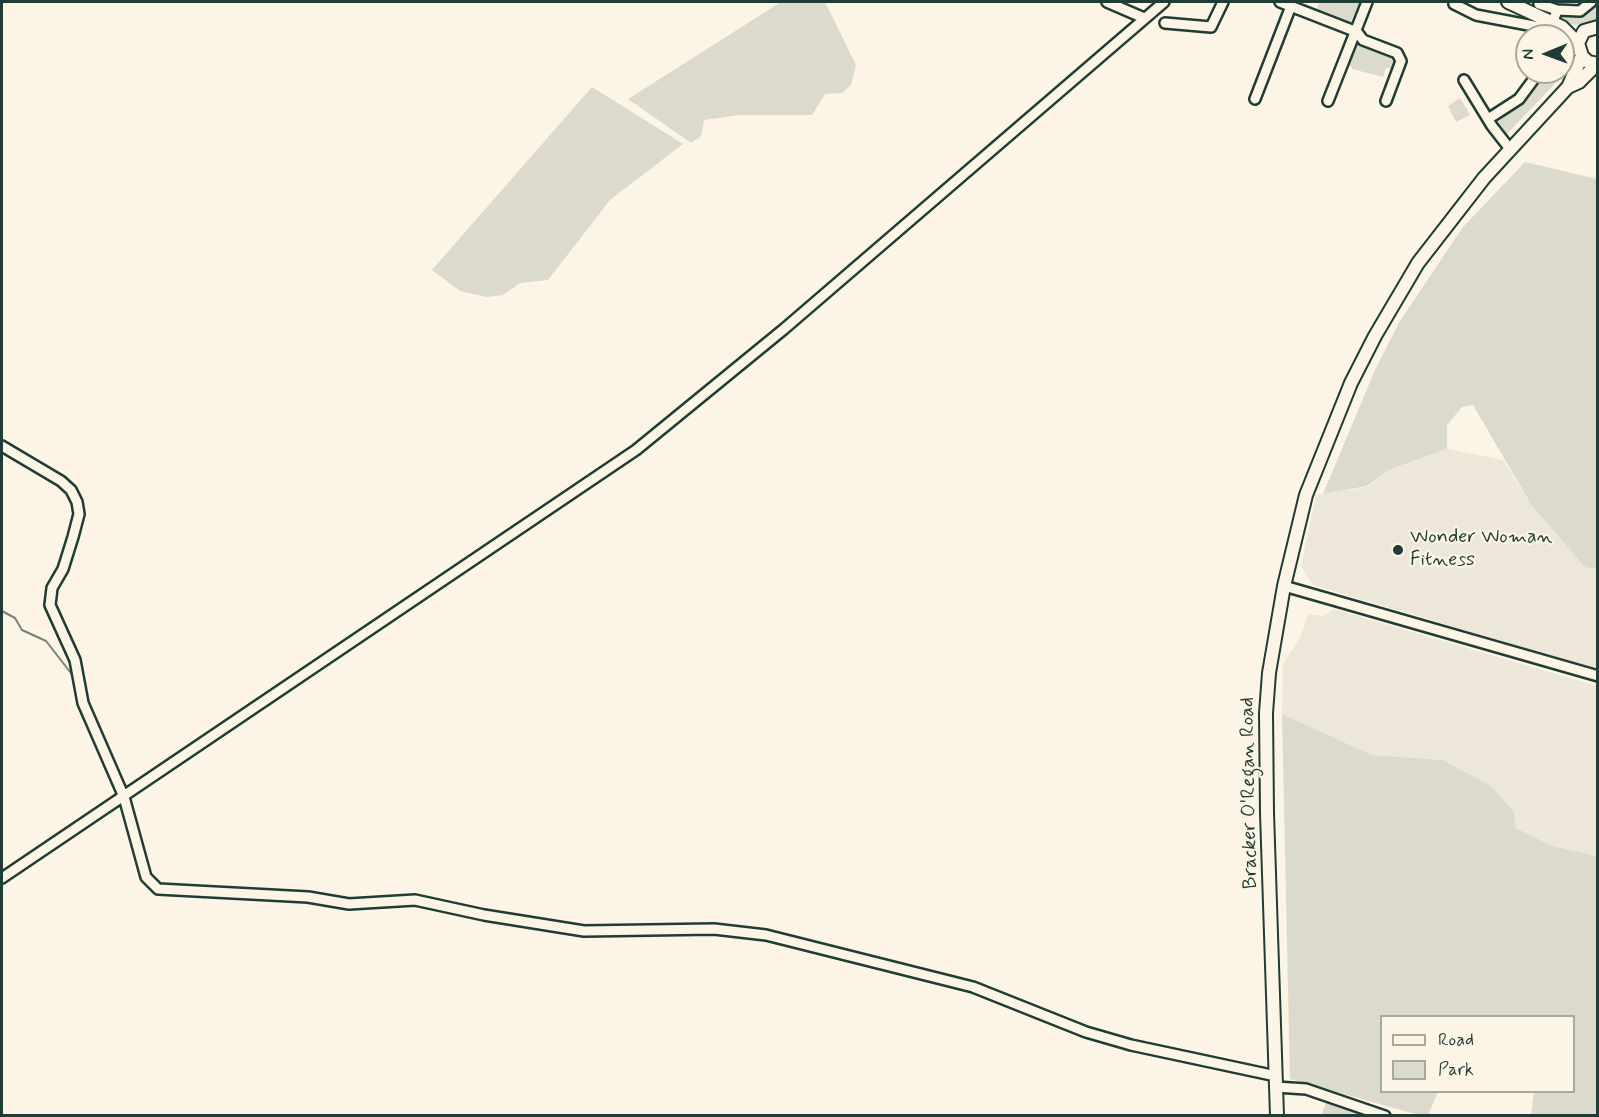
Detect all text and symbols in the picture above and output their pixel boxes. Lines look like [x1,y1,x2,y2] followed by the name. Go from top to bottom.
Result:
[1515,24,1575,84] north arrow
[1518,49,1539,60] text: N
[1410,526,1552,573] place label: Wonder Woman Fitness
[1391,543,1405,557] marker: Wonder Woman Fitness
[1236,697,1264,889] street label: Bracker O'Regan Road
[1380,1015,1575,1093] legend
[1438,1028,1474,1052] text: Road
[1438,1058,1474,1082] text: Park

